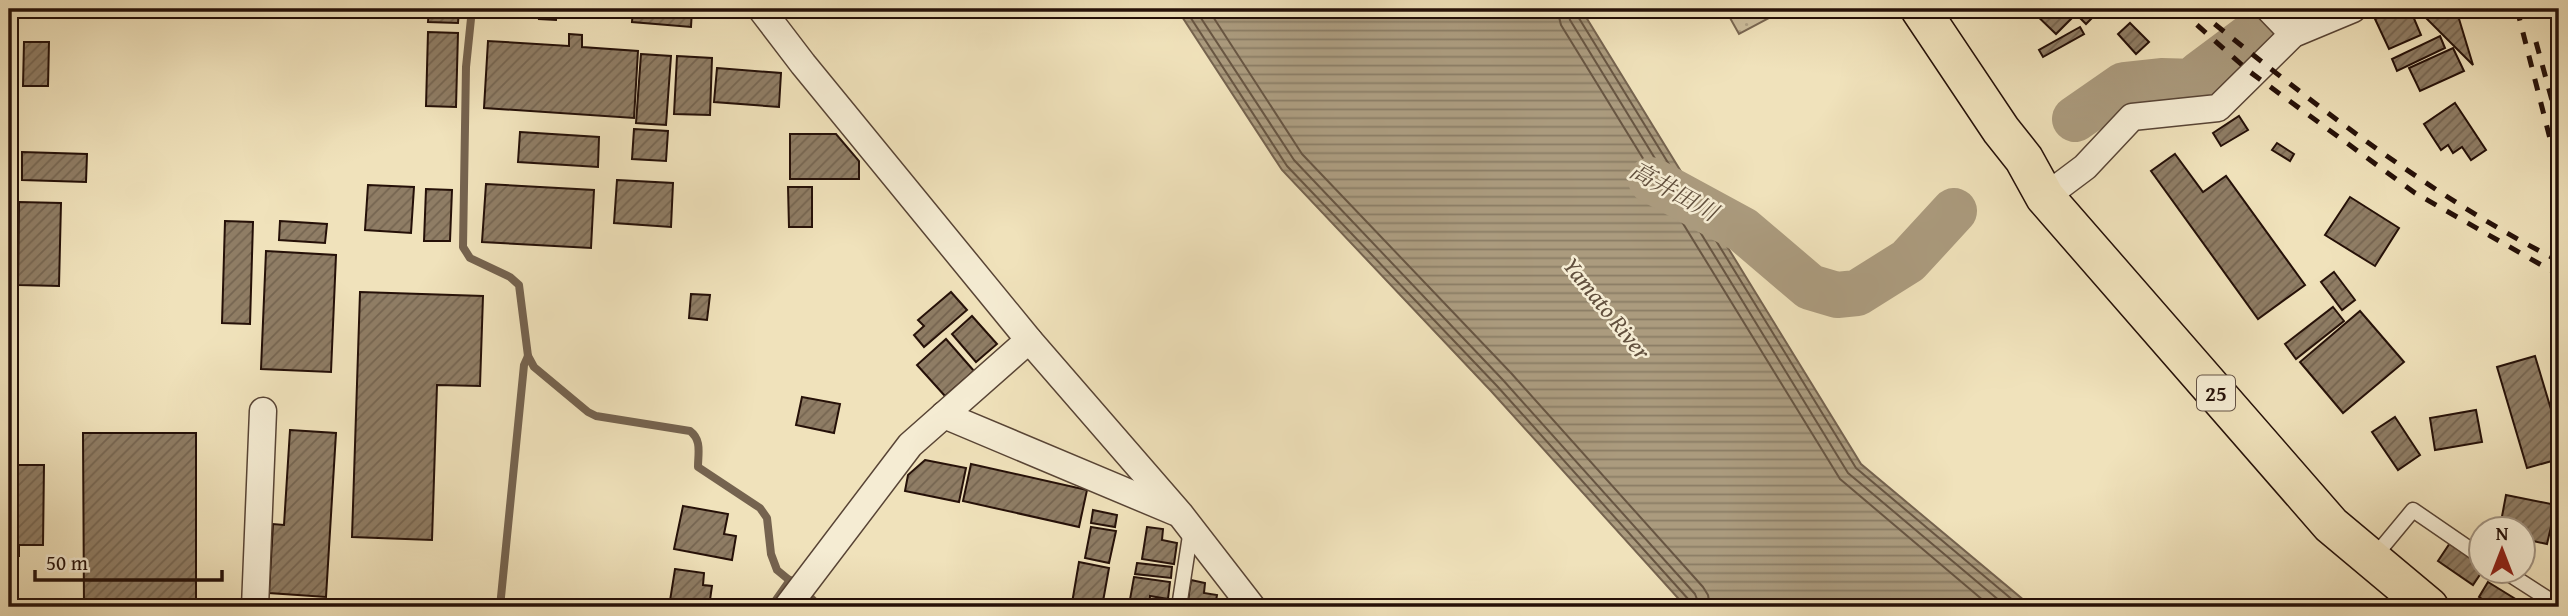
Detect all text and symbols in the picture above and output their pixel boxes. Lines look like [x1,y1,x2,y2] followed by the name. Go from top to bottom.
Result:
[1624,152,1727,231] water label: 高井田川
[1555,249,1660,368] water label: Yamato River
[2197,376,2235,410] road number: 25
[2466,514,2536,584] north arrow
[2496,519,2509,547] text: N
[35,539,222,583] scale bar
[46,547,88,578] text: 50 m

